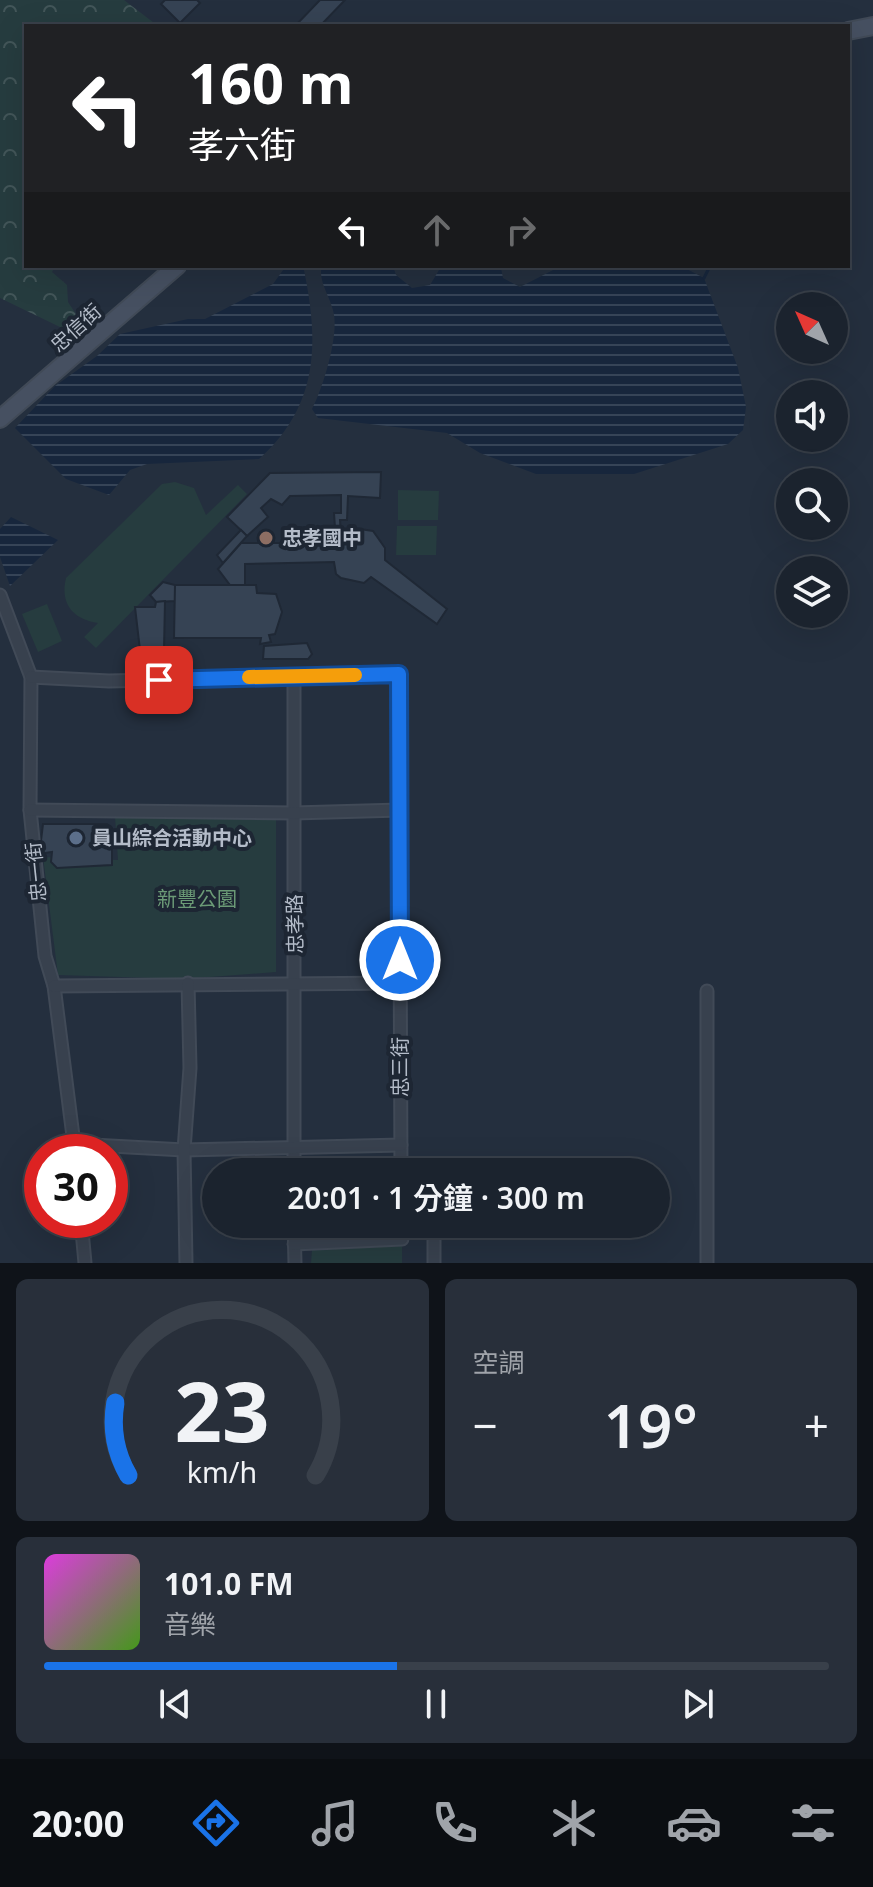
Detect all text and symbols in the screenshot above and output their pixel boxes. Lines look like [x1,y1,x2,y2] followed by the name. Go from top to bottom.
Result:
[188,44,353,120] text: 160 m
[56,56,160,160] icon: left
[188,120,296,169] text: 孝六街
[331,208,375,252] icon: left
[415,208,459,252] icon: ahead
[499,208,543,252] icon: right
[776,292,848,364] north arrow
[776,292,848,628] map controls
[44,298,107,358] street label: 忠信街
[776,380,848,452] button: sound
[776,468,848,540] button: search
[282,524,362,551] place label: 忠孝國中
[257,529,275,547] marker: 忠孝國中
[776,556,848,628] button: layers
[125,646,193,714] pin
[137,658,181,702] icon: arrive
[92,824,252,851] place label: 員山綜合活動中心
[67,829,85,847] marker: 員山綜合活動中心
[19,841,52,903] street label: 忠一街
[157,885,237,912] park label: 新豐公園
[280,894,309,954] street label: 忠孝路
[358,918,442,1002] position arrow
[386,1037,413,1097] street label: 忠三街
[24,1134,128,1238] speed limit sign: 30
[287,1177,585,1218] text: 20:01 · 1 分鐘 · 300 m
[473,1344,525,1380] text: 空調
[175,1353,270,1466] text: 23
[604,1384,698,1466] text: 19°
[473,1395,498,1455] text: −
[804,1395,829,1455] text: +
[187,1452,257,1491] text: km/h
[164,1563,294,1604] text: 101.0 FM
[164,1606,216,1642] text: 音樂
[153,1682,197,1726] icon: previous
[414,1682,458,1726] icon: pause
[676,1682,720,1726] icon: next
[188,1795,244,1851] icon: directions
[307,1795,363,1851] icon: music
[427,1795,483,1851] icon: phone
[546,1795,602,1851] icon: climate
[666,1795,722,1851] icon: car
[785,1795,841,1851] icon: filters
[32,1799,124,1848] text: 20:00

